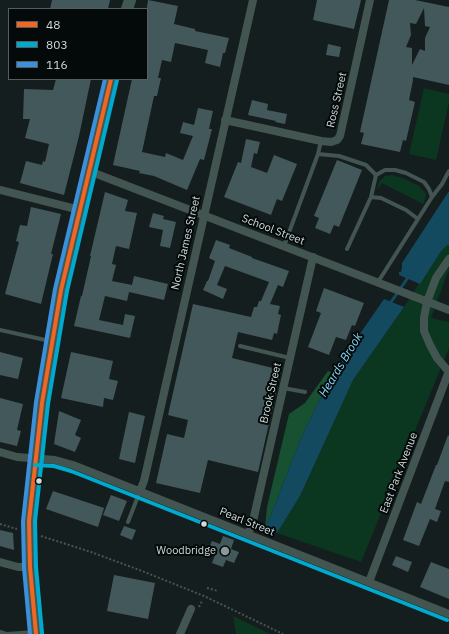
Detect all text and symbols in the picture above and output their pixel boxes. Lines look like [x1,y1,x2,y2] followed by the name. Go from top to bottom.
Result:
[8,8,148,80] legend
[46,17,60,32] text: 48
[46,37,68,52] text: 803
[46,57,68,72] text: 116
[324,71,350,129] street label: Ross Street
[169,195,203,291] street label: North James Street
[240,212,306,248] street label: School Street
[316,330,366,400] water label: Heards Brook
[258,361,284,425] street label: Brook Street
[377,431,421,515] street label: East Park Avenue
[34,476,44,486] unlabelled marker
[218,505,276,539] street label: Pearl Street
[199,519,209,529] unlabelled marker
[156,544,216,558] place label: Woodbridge
[219,545,231,557] marker: Woodbridge

